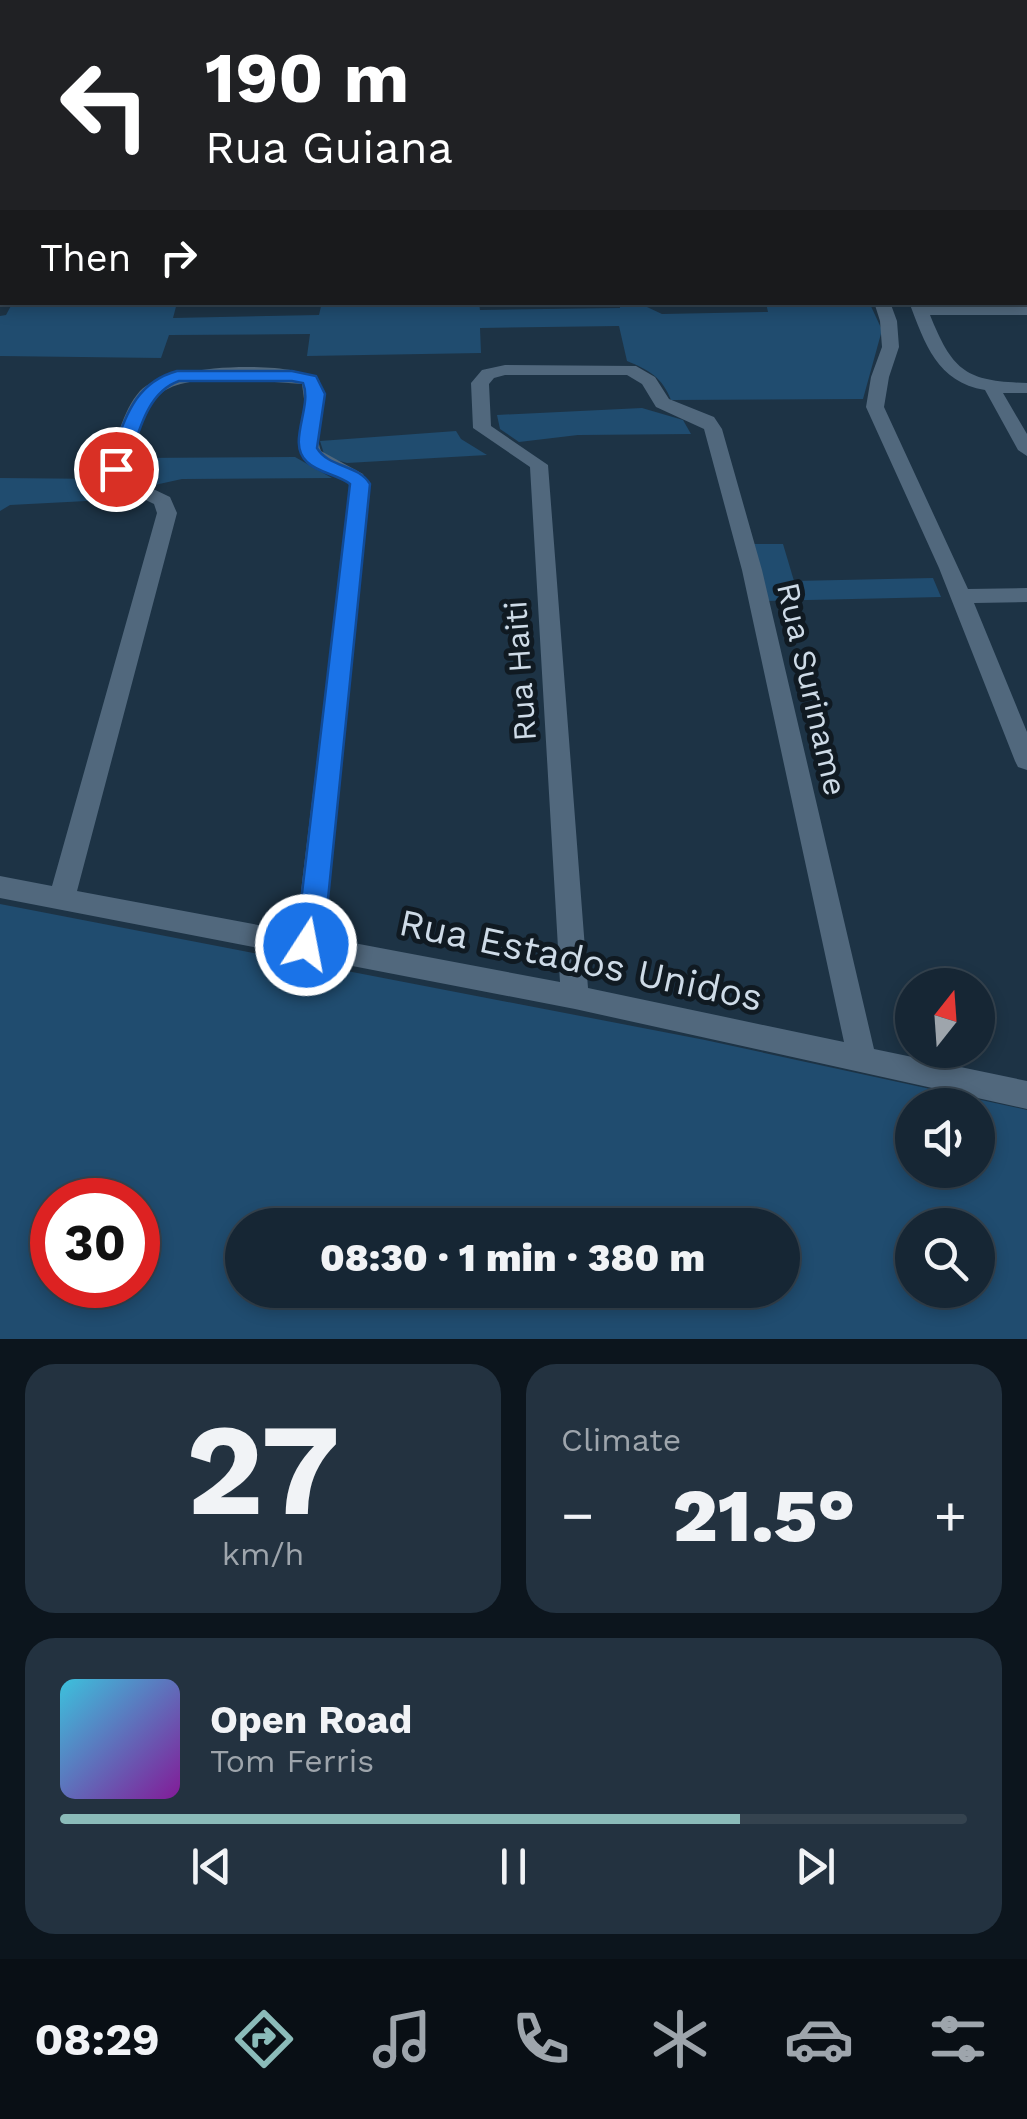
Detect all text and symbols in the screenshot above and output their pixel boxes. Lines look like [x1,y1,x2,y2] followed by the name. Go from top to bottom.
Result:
[205,37,409,119] text: 190 m
[40,40,170,170] icon: left
[205,121,453,174] text: Rua Guiana
[151,230,206,285] icon: right
[40,236,131,280] text: Then
[74,427,159,512] pin
[89,442,144,497] icon: arrive
[769,579,855,799] street label: Rua Suriname
[496,599,544,743] street label: Rua Haiti
[254,893,358,997] position arrow
[395,900,767,1020] street label: Rua Estados Unidos
[895,968,995,1068] north arrow
[895,968,995,1308] map controls
[895,1088,995,1188] button: sound
[30,1178,160,1308] speed limit sign: 30
[895,1208,995,1308] button: search
[320,1236,705,1280] text: 08:30 · 1 min · 380 m
[186,1393,340,1546] text: 27
[561,1421,681,1459] text: Climate
[673,1471,855,1559] text: 21.5°
[561,1483,594,1547] text: −
[934,1483,967,1547] text: +
[222,1535,304,1573] text: km/h
[210,1698,412,1742] text: Open Road
[210,1742,374,1780] text: Tom Ferris
[184,1839,239,1894] icon: previous
[486,1839,541,1894] icon: pause
[788,1839,843,1894] icon: next
[229,2004,299,2074] icon: directions
[367,2004,437,2074] icon: music
[506,2004,576,2074] icon: phone
[645,2004,715,2074] icon: climate
[784,2004,854,2074] icon: car
[923,2004,993,2074] icon: filters
[34,2013,160,2066] text: 08:29

